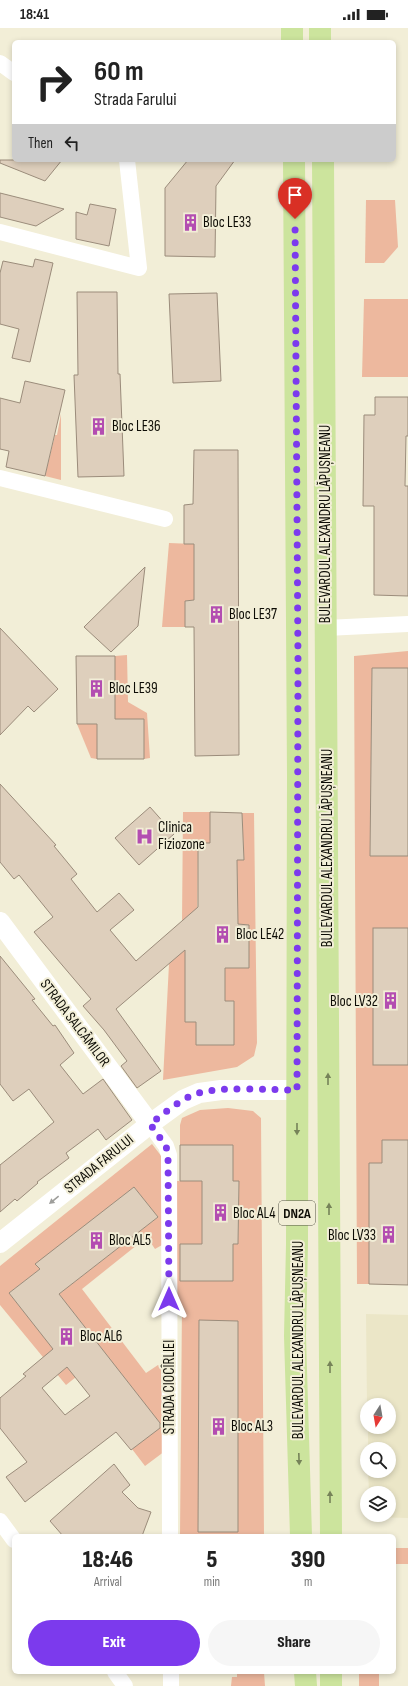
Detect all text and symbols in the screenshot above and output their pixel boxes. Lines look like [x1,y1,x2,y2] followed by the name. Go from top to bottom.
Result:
[20,5,49,24] text: 18:41
[94,55,143,88] text: 60 m
[28,56,80,108] icon: right
[94,89,177,110] text: Strada Farului
[61,132,83,154] icon: left
[28,134,53,153] text: Then
[278,178,312,219] pin
[284,184,306,206] icon: arrive
[180,212,200,232] building icon: Bloc LE33
[203,213,251,232] place label: Bloc LE33
[89,416,109,436] building icon: Bloc LE36
[112,417,161,436] place label: Bloc LE36
[316,425,335,623] street label: BULEVARDUL ALEXANDRU LĂPUȘNEANU
[206,604,226,624] building icon: Bloc LE37
[229,605,277,624] place label: Bloc LE37
[86,678,106,698] building icon: Bloc LE39
[109,679,158,698] place label: Bloc LE39
[318,749,337,947] street label: BULEVARDUL ALEXANDRU LĂPUȘNEANU
[158,818,205,854] place label: Clinica Fiziozone
[135,826,155,846] hospital icon: Clinica Fiziozone
[213,924,233,944] building icon: Bloc LE42
[236,925,284,944] place label: Bloc LE42
[36,975,114,1071] street label: STRADA SALCÂMILOR
[381,991,401,1011] building icon: Bloc LV32
[330,992,378,1011] place label: Bloc LV32
[325,1072,331,1085] one-way arrow
[294,1123,300,1136] one-way arrow
[61,1130,137,1198] street label: STRADA FARULUI
[48,1196,59,1204] one-way arrow
[279,1201,315,1225] road number: DN2A
[326,1202,332,1215] one-way arrow
[210,1203,230,1223] building icon: Bloc AL4
[233,1204,276,1223] place label: Bloc AL4
[379,1225,399,1245] building icon: Bloc LV33
[328,1226,376,1245] place label: Bloc LV33
[86,1230,106,1250] building icon: Bloc AL5
[109,1231,151,1250] place label: Bloc AL5
[289,1241,308,1439] street label: BULEVARDUL ALEXANDRU LĂPUȘNEANU
[148,1278,190,1320] position arrow
[57,1326,77,1346] building icon: Bloc AL6
[80,1327,122,1346] place label: Bloc AL6
[160,1340,179,1434] street label: STRADA CIOCÎRLIEI
[327,1360,333,1373] one-way arrow
[360,1398,396,1434] north arrow
[360,1398,396,1522] map controls
[208,1416,228,1436] building icon: Bloc AL3
[231,1417,273,1436] place label: Bloc AL3
[360,1442,396,1478] button: search
[296,1453,302,1466] one-way arrow
[360,1486,396,1522] button: layers
[327,1490,333,1503] one-way arrow
[83,1545,133,1574] text: 18:46
[207,1545,217,1574] text: 5
[291,1545,325,1574] text: 390
[94,1574,122,1590] text: Arrival
[204,1574,220,1590] text: min
[304,1574,312,1590] text: m
[28,1620,200,1666] button: Exit
[208,1620,380,1666] button: Share

